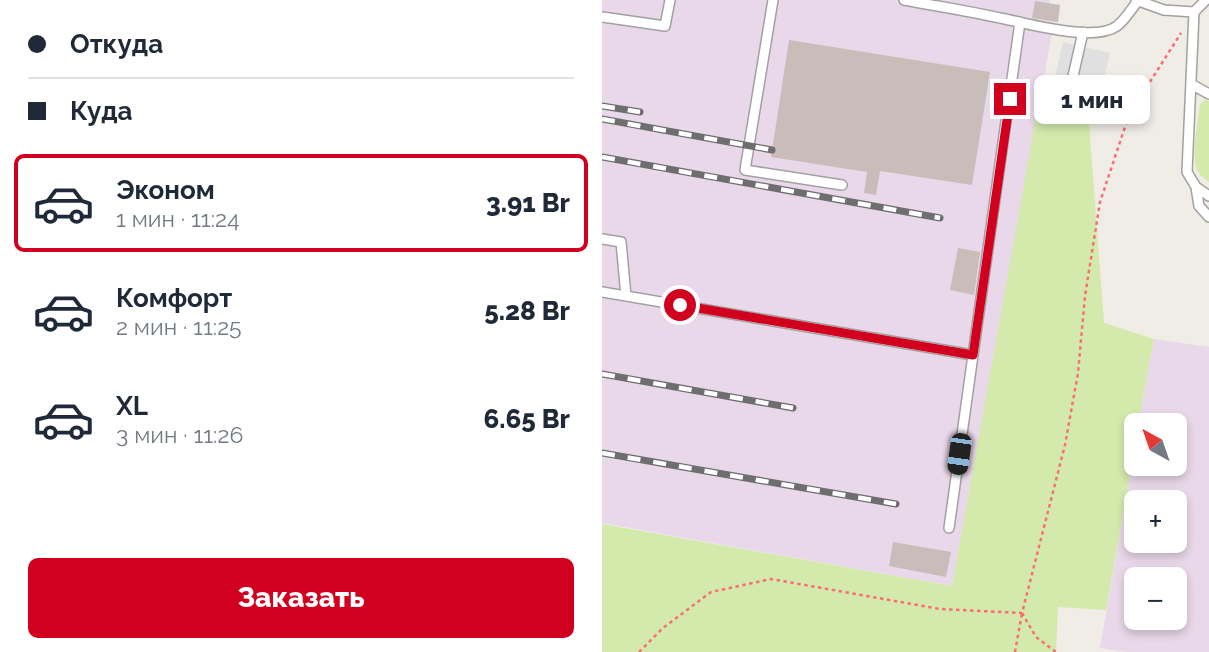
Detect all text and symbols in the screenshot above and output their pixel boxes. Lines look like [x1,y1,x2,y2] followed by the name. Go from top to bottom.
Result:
[70,29,163,59] text: Откуда
[1034,74,1150,124] callout: 1 мин
[994,83,1026,115] route end
[1061,86,1123,113] text: 1 мин
[70,96,133,126] text: Куда
[32,172,95,235] icon: car
[116,175,215,205] text: Эконом
[486,188,570,218] text: 3.91 Br
[116,205,240,232] text: 1 мин · 11:24
[32,280,95,343] icon: car
[116,283,232,313] text: Комфорт
[664,289,696,321] route start
[484,296,570,326] text: 5.28 Br
[116,313,242,340] text: 2 мин · 11:25
[32,388,95,451] icon: car
[116,391,148,421] text: XL
[483,404,570,434] text: 6.65 Br
[1124,413,1186,476] north arrow
[1124,413,1187,630] map controls
[116,421,243,448] text: 3 мин · 11:26
[946,432,973,476] car
[1124,490,1187,553] button: +
[28,558,574,638] button: Заказать
[1124,567,1187,630] button: −

